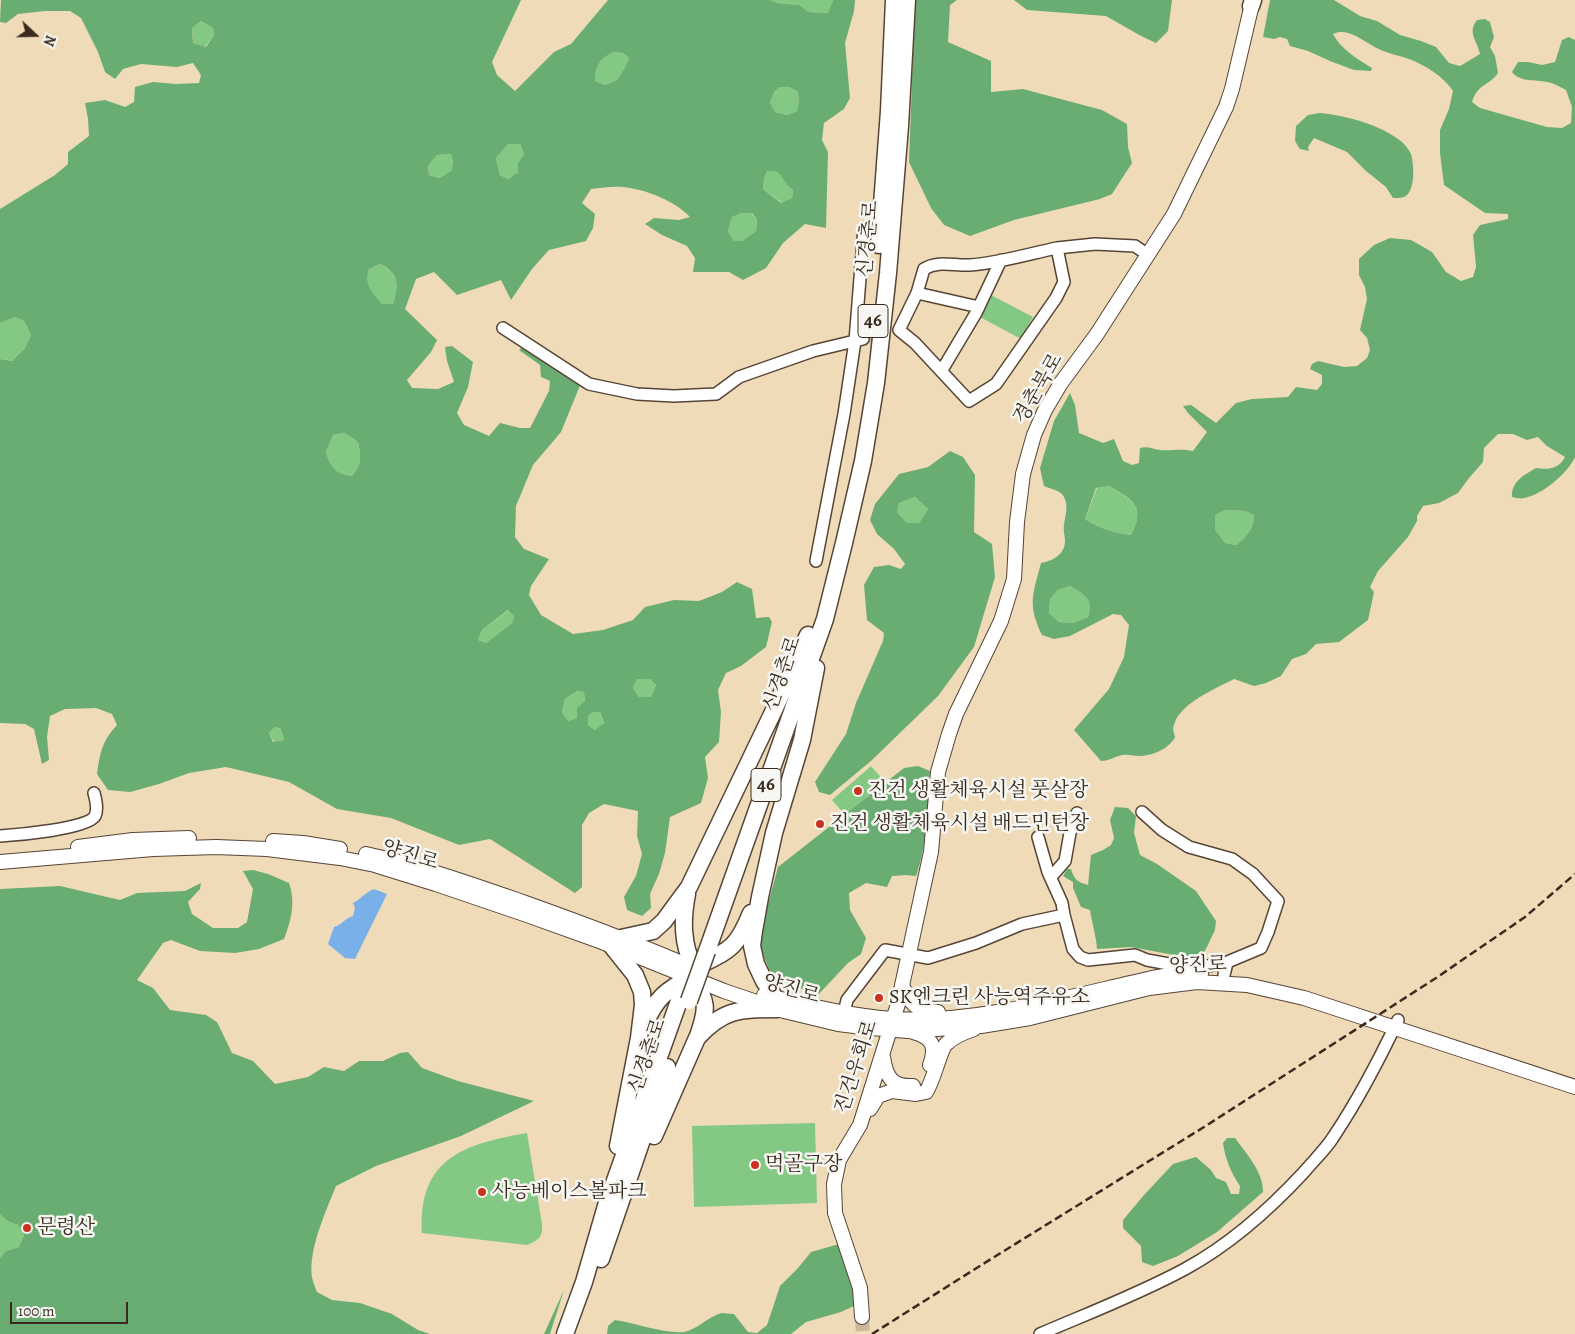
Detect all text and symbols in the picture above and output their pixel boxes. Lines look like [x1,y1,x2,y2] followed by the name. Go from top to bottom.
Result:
[10,10,60,60] north arrow
[39,32,60,49] text: N
[854,199,884,279] street label: 신경춘로
[858,304,888,338] road number: 46
[1009,350,1069,428] street label: 경춘북로
[759,634,807,714] street label: 신경춘로
[751,768,781,802] road number: 46
[868,779,1088,803] place label: 진건 생활체육시설 풋살장
[852,785,864,797] marker: 진건 생활체육시설 풋살장
[830,812,1089,836] place label: 진건 생활체육시설 배드민턴장
[814,818,826,830] marker: 진건 생활체육시설 배드민턴장
[379,836,441,876] street label: 양진로
[1169,953,1227,979] street label: 양진로
[760,970,822,1010] street label: 양진로
[889,986,1090,1010] place label: SK엔크린 사능역주유소
[873,992,885,1004] marker: SK엔크린 사능역주유소
[624,1016,672,1096] street label: 신경춘로
[831,1017,883,1117] street label: 진건우회로
[765,1153,842,1177] place label: 먹골구장
[749,1159,761,1171] marker: 먹골구장
[492,1180,647,1204] place label: 사능베이스볼파크
[476,1186,488,1198] marker: 사능베이스볼파크
[37,1216,95,1240] place label: 문령산
[21,1222,33,1234] marker: 문령산
[12,1292,130,1324] scale bar
[18,1301,55,1321] text: 100 m

